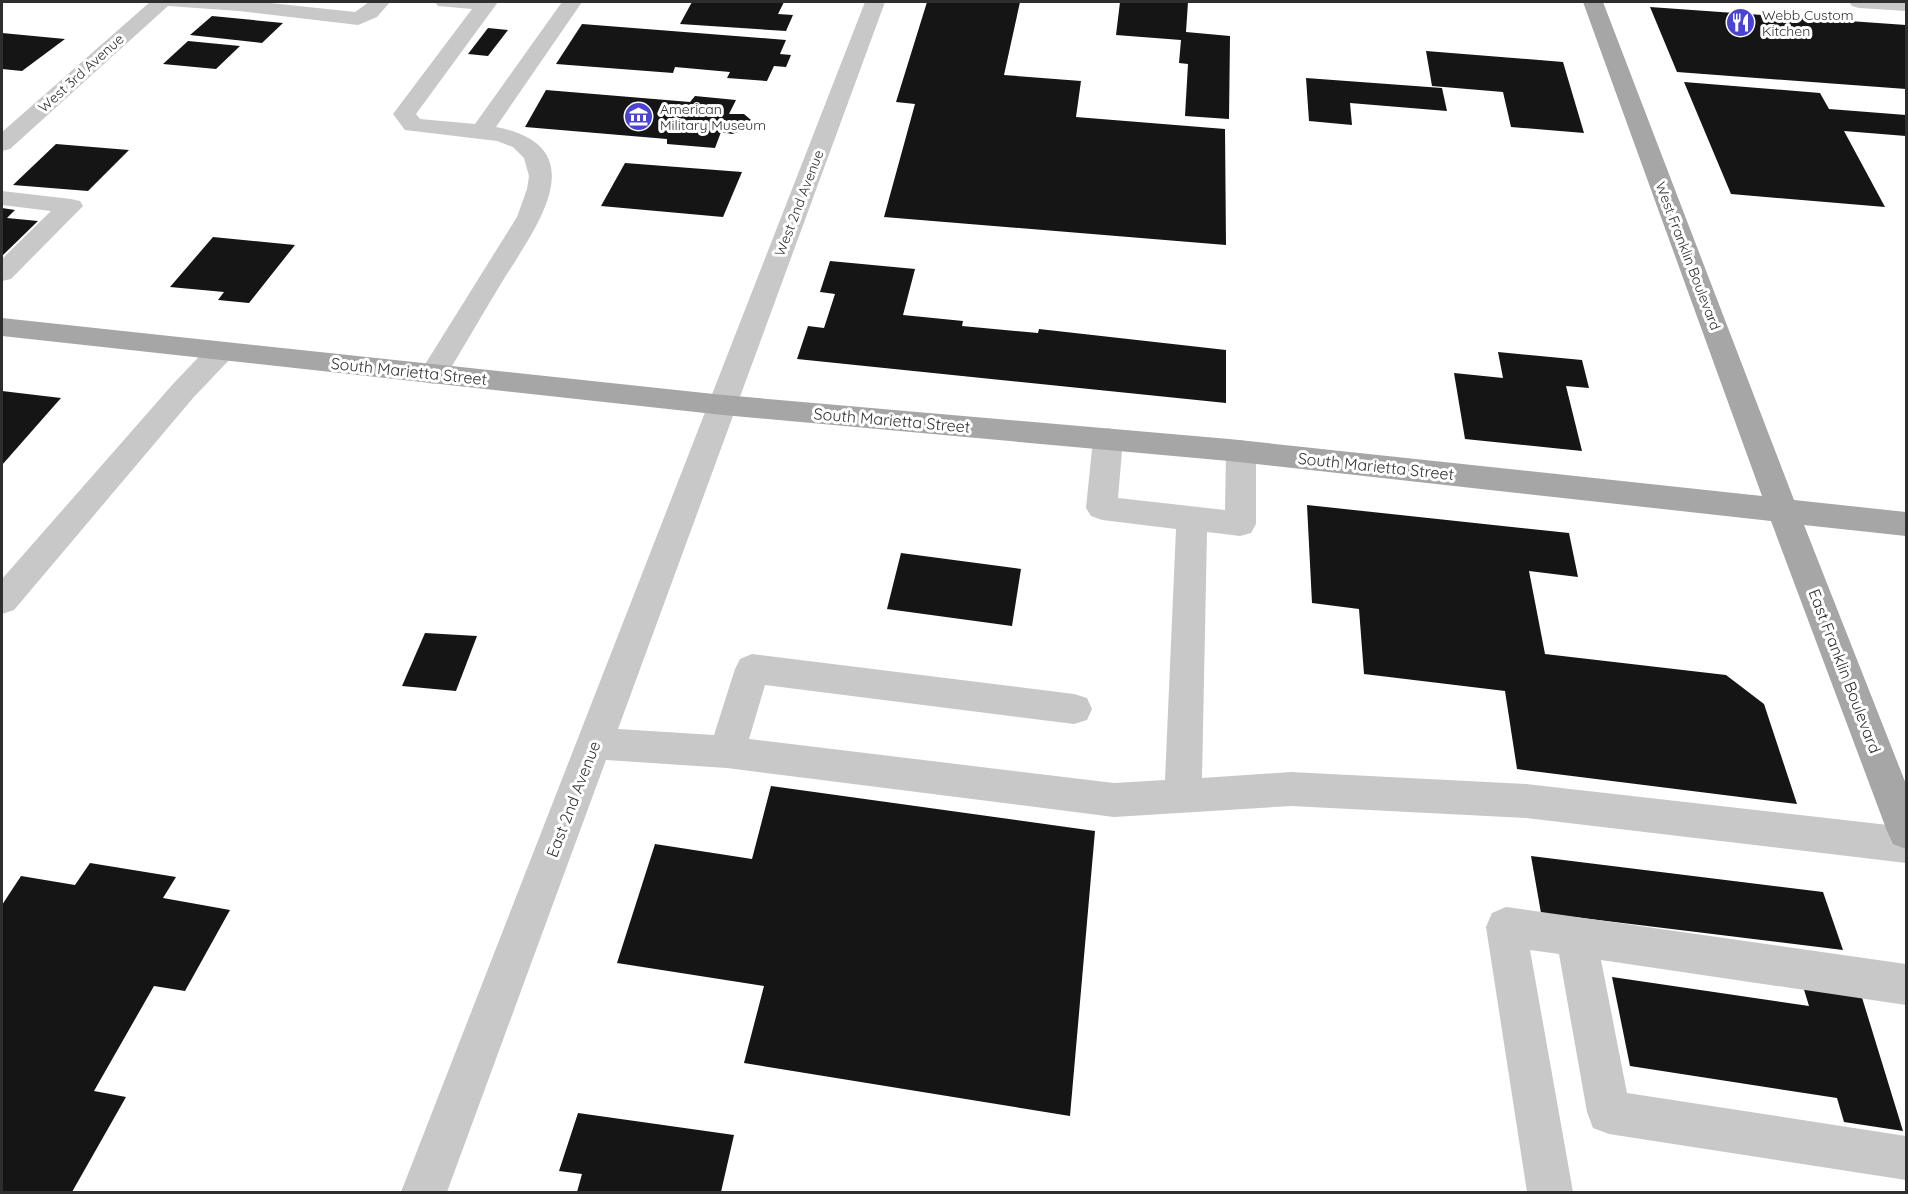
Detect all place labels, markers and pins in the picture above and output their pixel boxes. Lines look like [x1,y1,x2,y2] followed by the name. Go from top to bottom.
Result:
[1762,6,1854,40] place label: Webb Custom Kitchen
[1725,7,1757,39] restaurant icon: Webb Custom Kitchen
[660,100,766,134] place label: American Military Museum
[623,101,655,133] museum icon: American Military Museum

